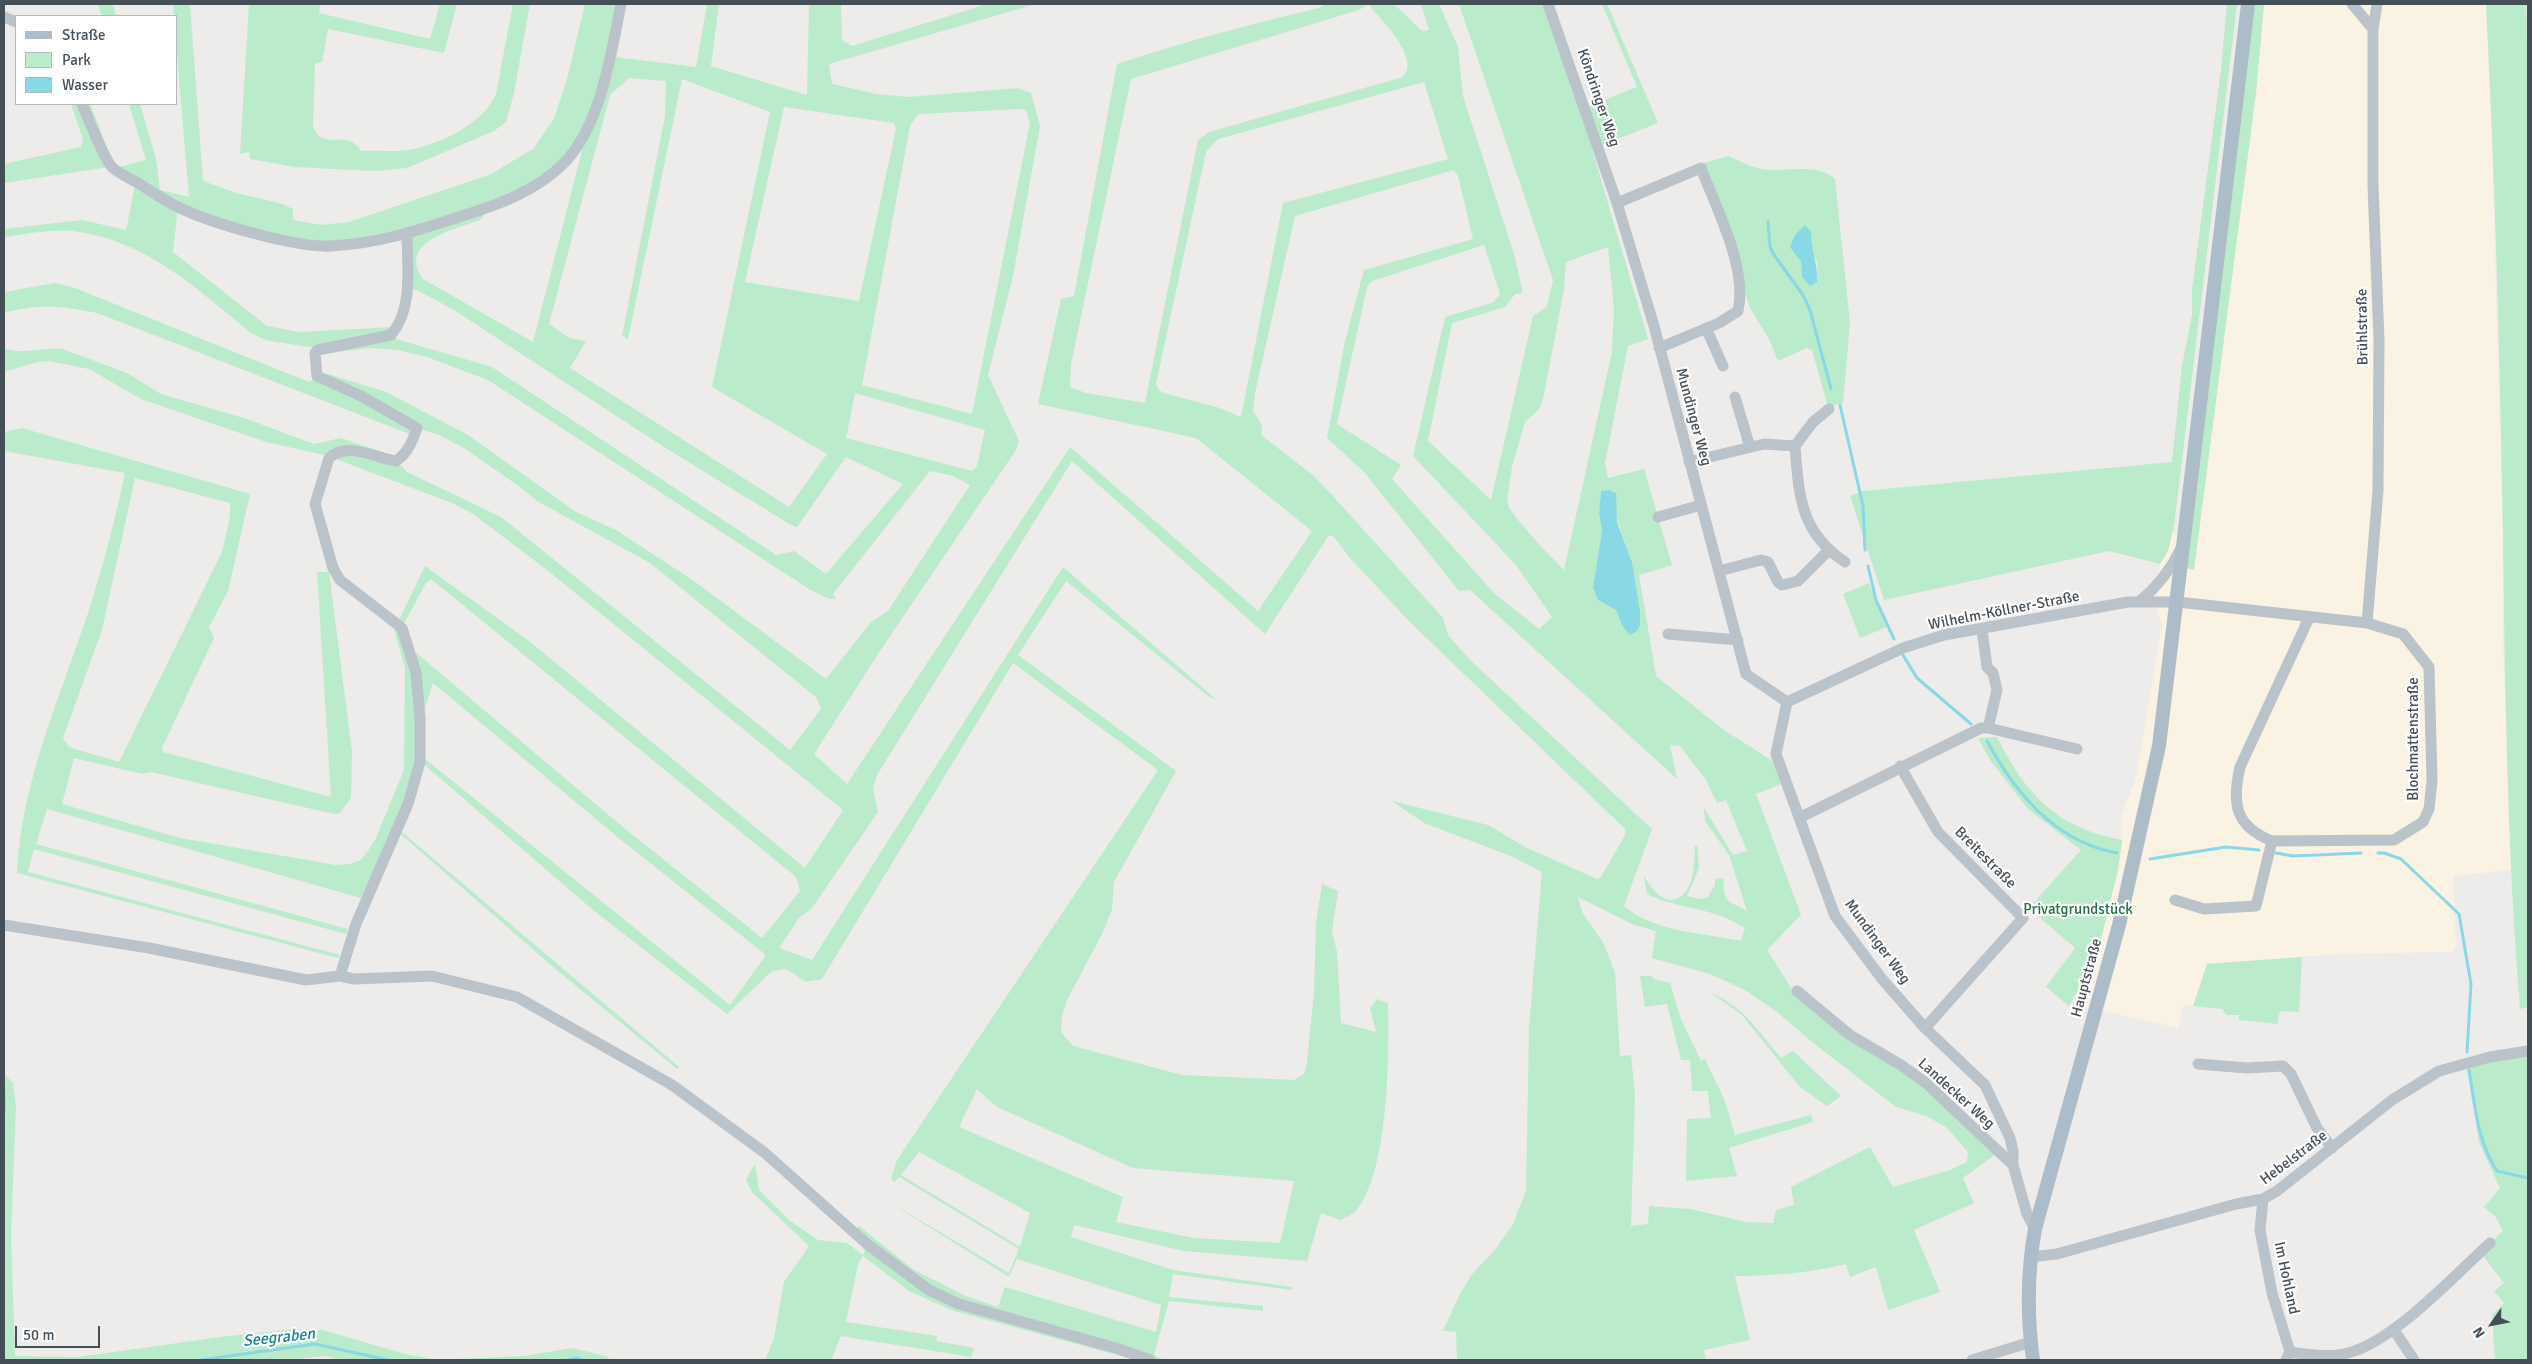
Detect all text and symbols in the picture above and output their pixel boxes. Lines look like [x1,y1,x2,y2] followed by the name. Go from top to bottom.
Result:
[15,15,178,105] legend
[62,26,106,44] text: Straße
[1573,47,1623,149] street label: Köndringer Weg
[62,51,91,69] text: Park
[62,76,108,94] text: Wasser
[2353,288,2373,366] street label: Brühlstraße
[1671,366,1715,468] street label: Mundinger Weg
[1927,588,2081,634] street label: Wilhelm-Köllner-Straße
[2405,677,2423,801] street label: Blochmattenstraße
[1950,823,2020,893] street label: Breitestraße
[1840,896,1914,988] street label: Mundinger Weg
[2023,901,2133,919] park label: Privatgrundstück
[2068,937,2106,1019] street label: Hauptstraße
[1914,1055,1998,1133] street label: Landecker Weg
[2257,1127,2331,1189] street label: Hebelstraße
[2270,1240,2302,1316] street label: Im Hohland
[2467,1299,2517,1349] north arrow
[18,1316,102,1348] scale bar
[2469,1324,2489,1341] text: N
[242,1325,316,1351] water label: Seegraben
[23,1326,54,1344] text: 50 m

